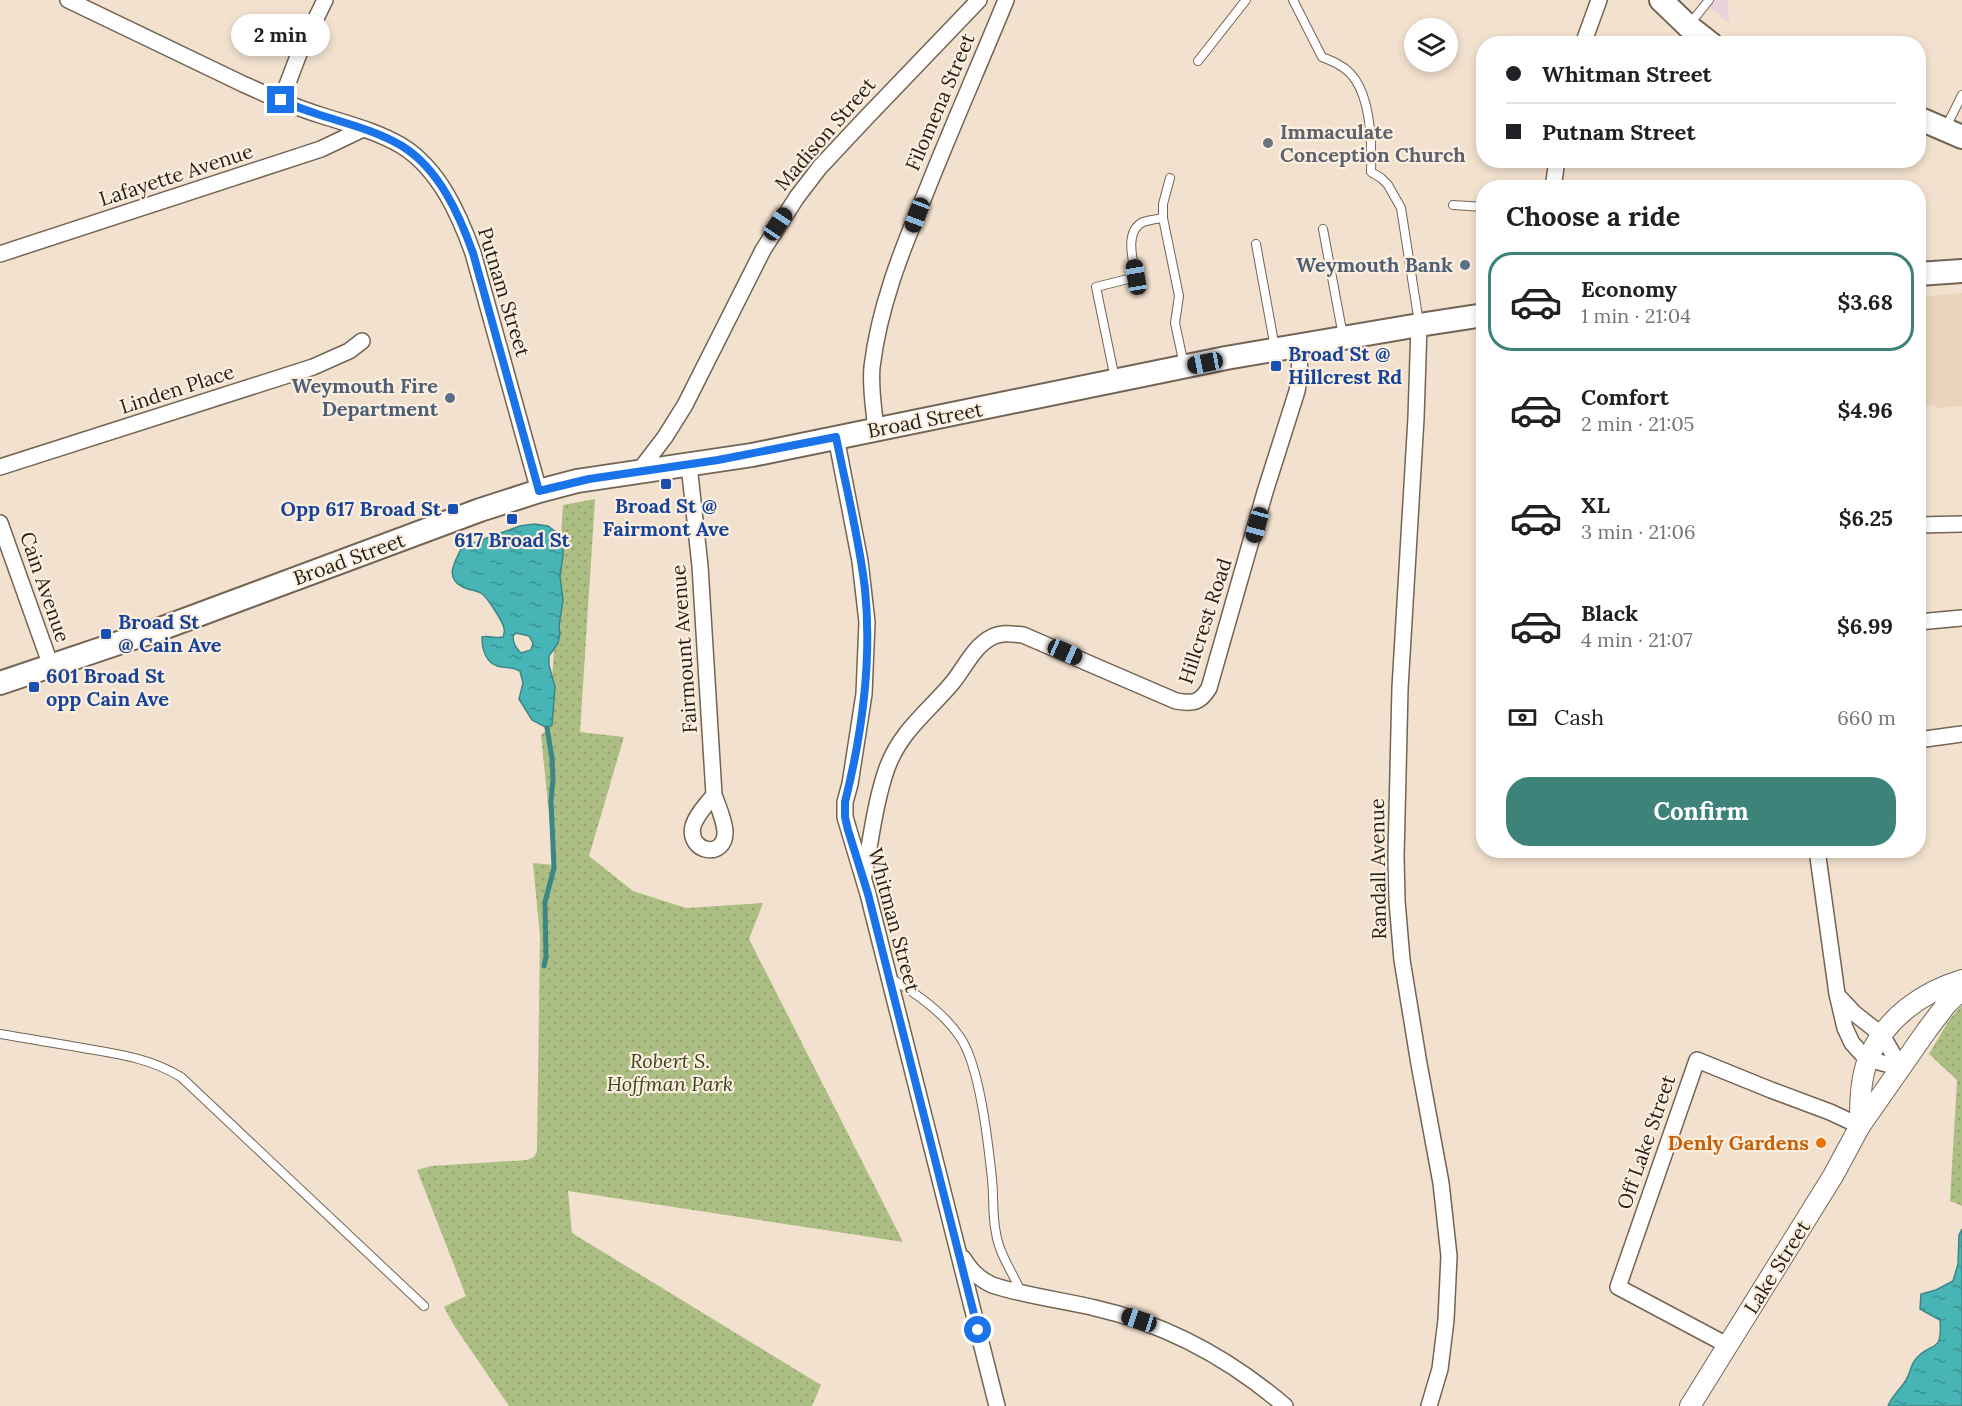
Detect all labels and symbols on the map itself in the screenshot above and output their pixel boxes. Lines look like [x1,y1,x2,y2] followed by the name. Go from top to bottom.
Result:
[232,13,330,55] callout: 2 min
[899,29,980,174] street label: Filomena Street
[769,72,881,195] street label: Madison Street
[267,86,294,113] route end
[1280,119,1466,167] place label: Immaculate Conception Church
[1261,136,1275,150] marker: Immaculate Conception Church
[96,138,256,211] street label: Lafayette Avenue
[902,195,932,235] car
[760,204,796,244] car
[473,224,536,360] street label: Putnam Street
[1296,252,1453,277] place label: Weymouth Bank
[1124,258,1148,296] car
[1458,258,1472,272] marker: Weymouth Bank
[1288,341,1402,389] place label: Broad St @ Hillcrest Rd
[1186,351,1224,375] car
[117,358,237,419] street label: Linden Place
[1269,359,1283,373] marker: Broad St @ Hillcrest Rd
[291,373,439,421] place label: Weymouth Fire Department
[443,391,457,405] marker: Weymouth Fire Department
[865,396,985,443] street label: Broad Street
[659,477,673,491] marker: Broad St @ Fairmont Ave
[603,493,730,541] place label: Broad St @ Fairmont Ave
[281,496,442,521] place label: Opp 617 Broad St
[446,502,460,516] marker: Opp 617 Broad St
[1244,505,1270,545] car
[505,512,519,526] marker: 617 Broad St
[290,527,408,590] street label: Broad Street
[454,527,571,552] place label: 617 Broad St
[15,528,76,646] street label: Cain Avenue
[1172,555,1237,687] street label: Hillcrest Road
[665,564,702,734] street label: Fairmount Avenue
[118,609,222,657] place label: Broad St @ Cain Ave
[99,627,113,641] marker: Broad St @ Cain Ave
[1045,636,1085,668] car
[46,663,169,711] place label: 601 Broad St opp Cain Ave
[27,680,41,694] marker: 601 Broad St opp Cain Ave
[1364,798,1391,940] street label: Randall Avenue
[863,845,926,995] street label: Whitman Street
[607,1048,733,1096] park label: Robert S. Hoffman Park
[1611,1071,1680,1212] street label: Off Lake Street
[1668,1130,1809,1155] place label: Denly Gardens
[1814,1136,1828,1150] marker: Denly Gardens
[1738,1215,1815,1318] street label: Lake Street
[1119,1306,1159,1334] car
[964,1316,991,1343] route start

